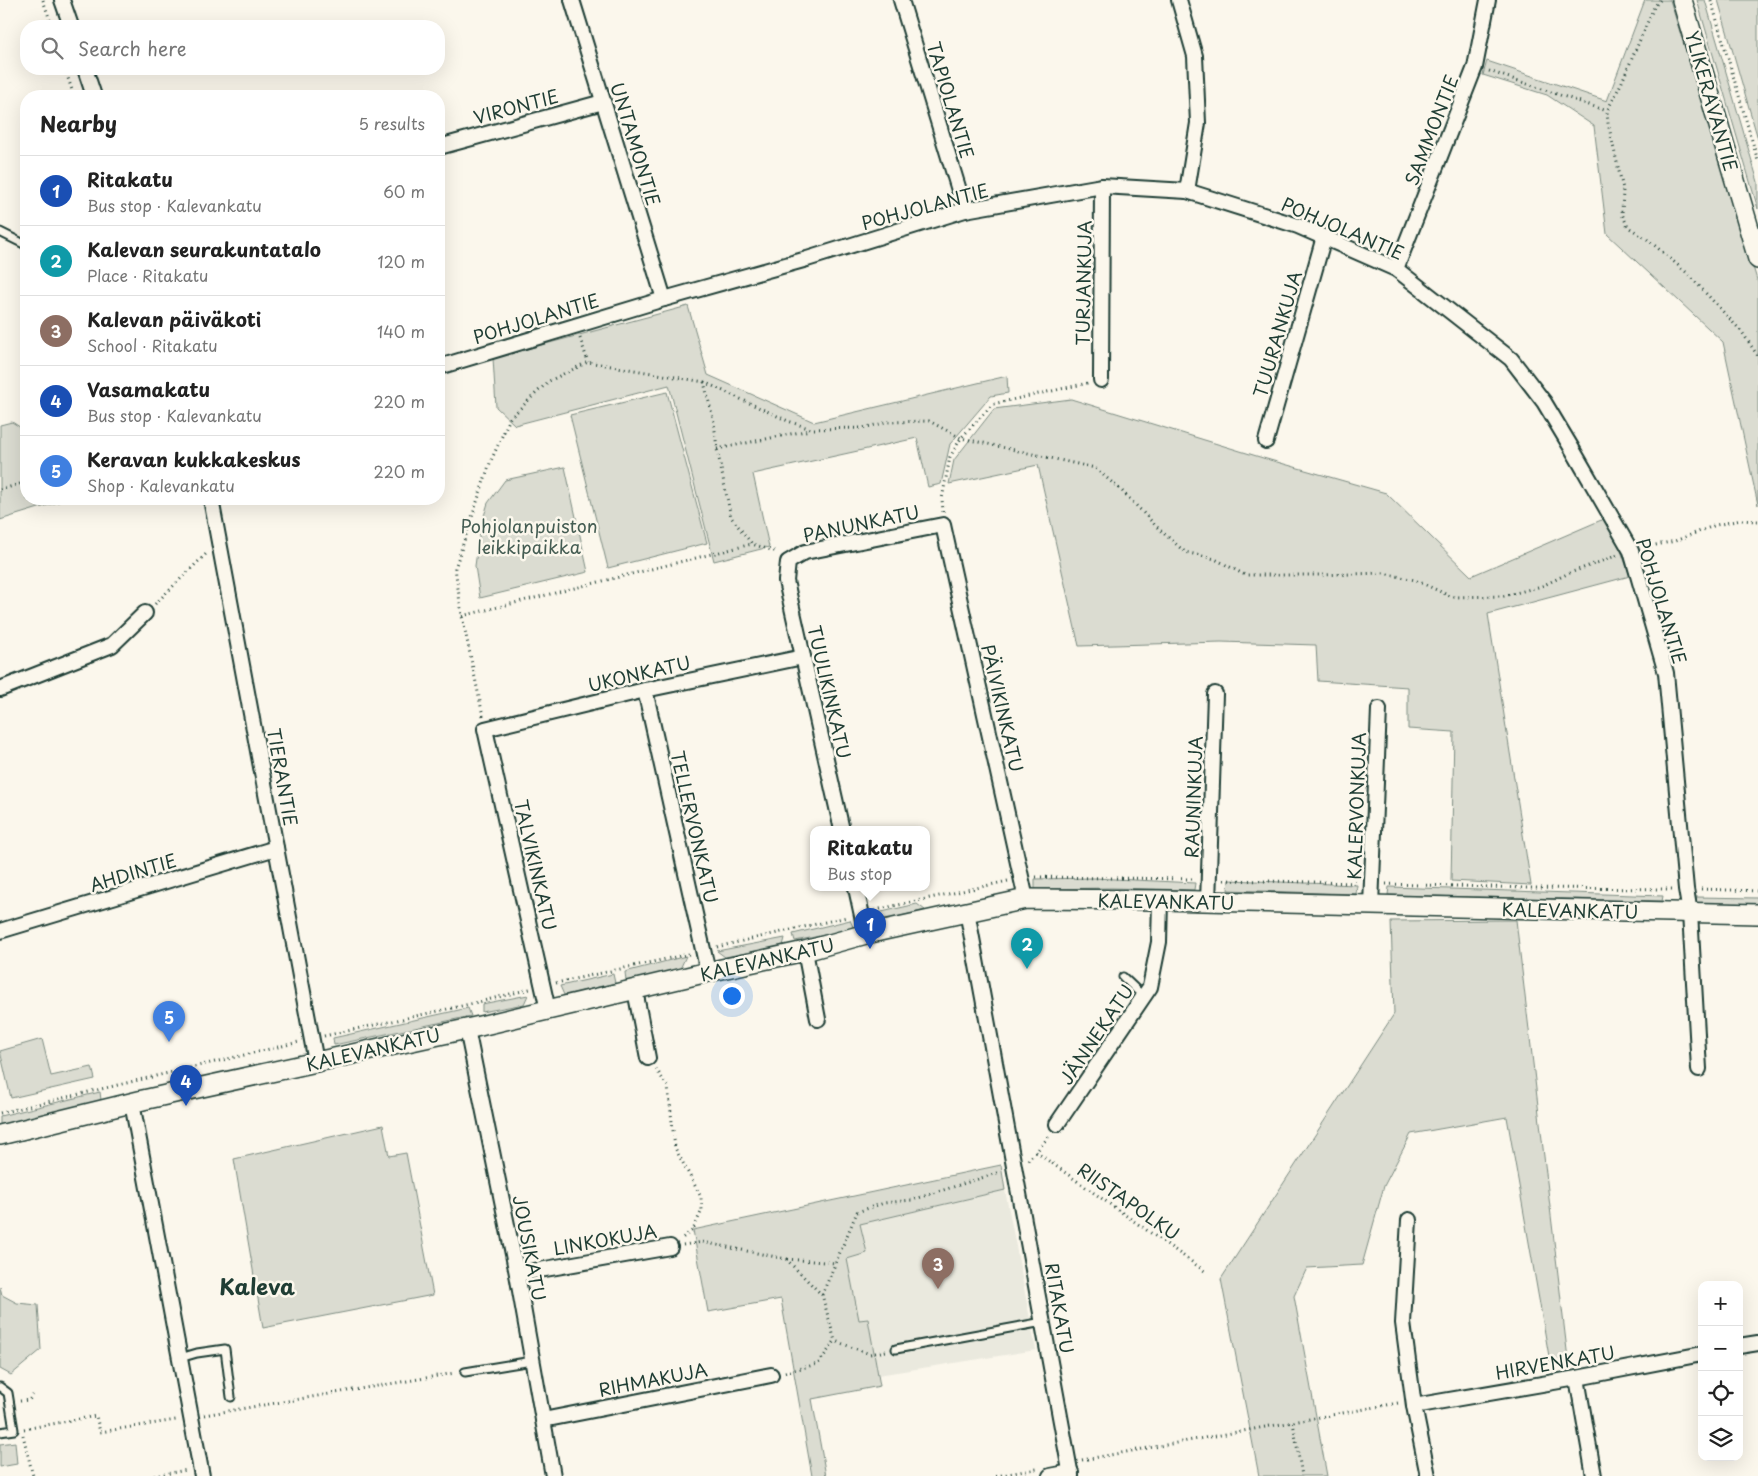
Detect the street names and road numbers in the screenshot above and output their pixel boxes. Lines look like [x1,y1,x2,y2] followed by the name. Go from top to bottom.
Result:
[1679,27,1745,175] street label: YLIKERAVANTIE
[920,38,982,162] street label: TAPIOLANTIE
[1398,71,1464,189] street label: SAMMONTIE
[604,79,668,209] street label: UNTAMONTIE
[470,82,562,130] street label: VIRONTIE
[858,176,992,236] street label: POHJOLANTIE
[1278,190,1408,266] street label: POHJOLANTIE
[1068,220,1098,346] street label: TURJANKUJA
[1246,267,1308,401] street label: TUURANKUJA
[470,286,602,350] street label: POHJOLANTIE
[800,497,922,549] street label: PANUNKATU
[1630,535,1694,667] street label: POHJOLANTIE
[802,623,858,761] street label: TUULIKINKATU
[975,641,1031,775] street label: PÄIVIKINKATU
[585,648,693,698] street label: UKONKATU
[261,726,305,828] street label: TIERANTIE
[1340,732,1372,880] street label: KALERVONKUJA
[1177,735,1209,859] street label: RAUNINKUJA
[664,748,726,906] street label: TELLERVONKATU
[508,797,564,933] street label: TALVIKINKATU
[86,846,180,898] street label: AHDINTIE
[1097,886,1235,916] street label: KALEVANKATU
[1501,895,1639,925] street label: KALEVANKATU
[697,930,837,988] street label: KALEVANKATU
[1052,978,1140,1090] street label: JÄNNEKATU
[303,1020,443,1078] street label: KALEVANKATU
[1072,1156,1186,1246] street label: RIISTAPOLKU
[507,1193,553,1303] street label: JOUSIKATU
[551,1217,659,1261] street label: LINKOKUJA
[1039,1260,1081,1356] street label: RITAKATU
[1493,1338,1617,1386] street label: HIRVENKATU
[596,1355,710,1403] street label: RIHMAKUJA

